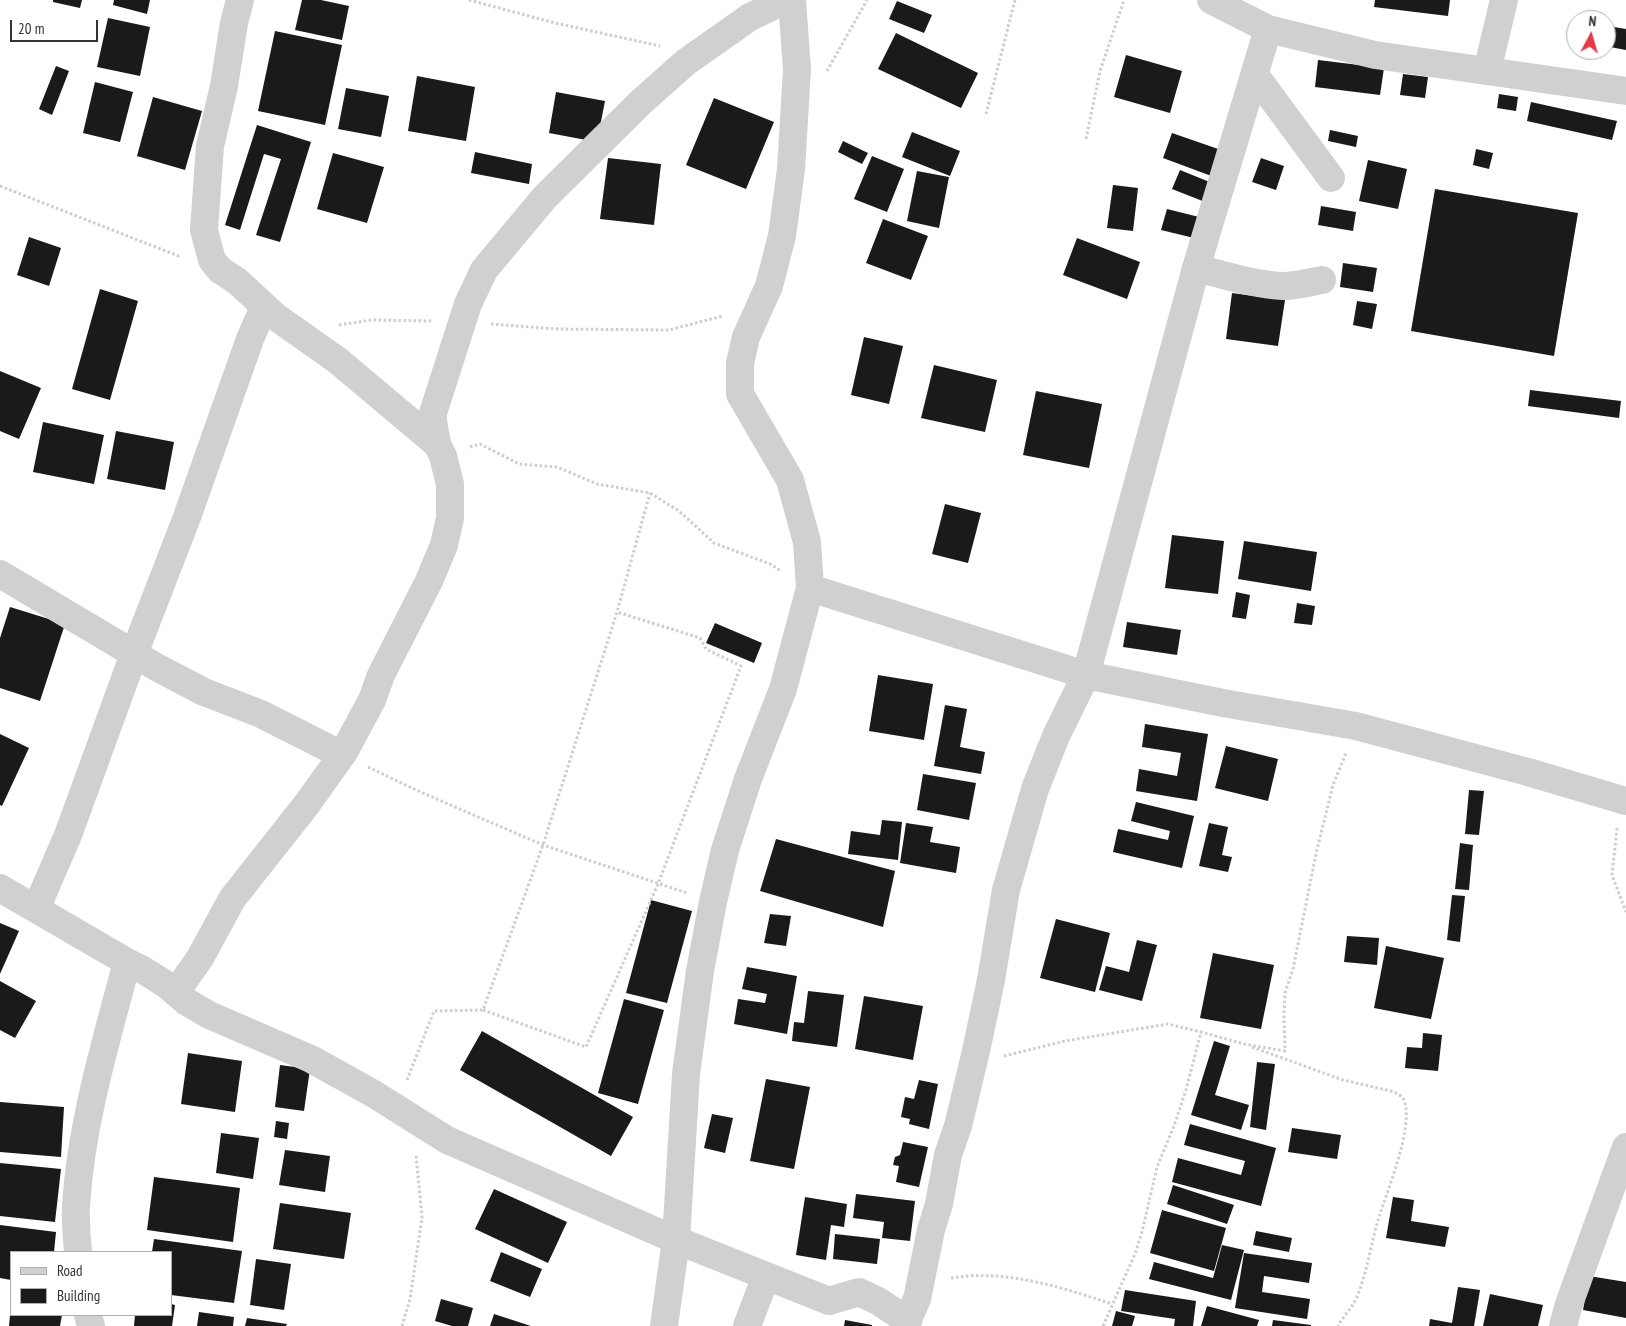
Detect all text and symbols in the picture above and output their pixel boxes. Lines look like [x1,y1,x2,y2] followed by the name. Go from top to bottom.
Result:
[12,10,100,42] scale bar
[1566,10,1616,60] north arrow
[1588,12,1597,30] text: N
[18,19,44,38] text: 20 m
[10,1251,172,1316] legend
[57,1261,83,1280] text: Road
[57,1286,100,1305] text: Building

